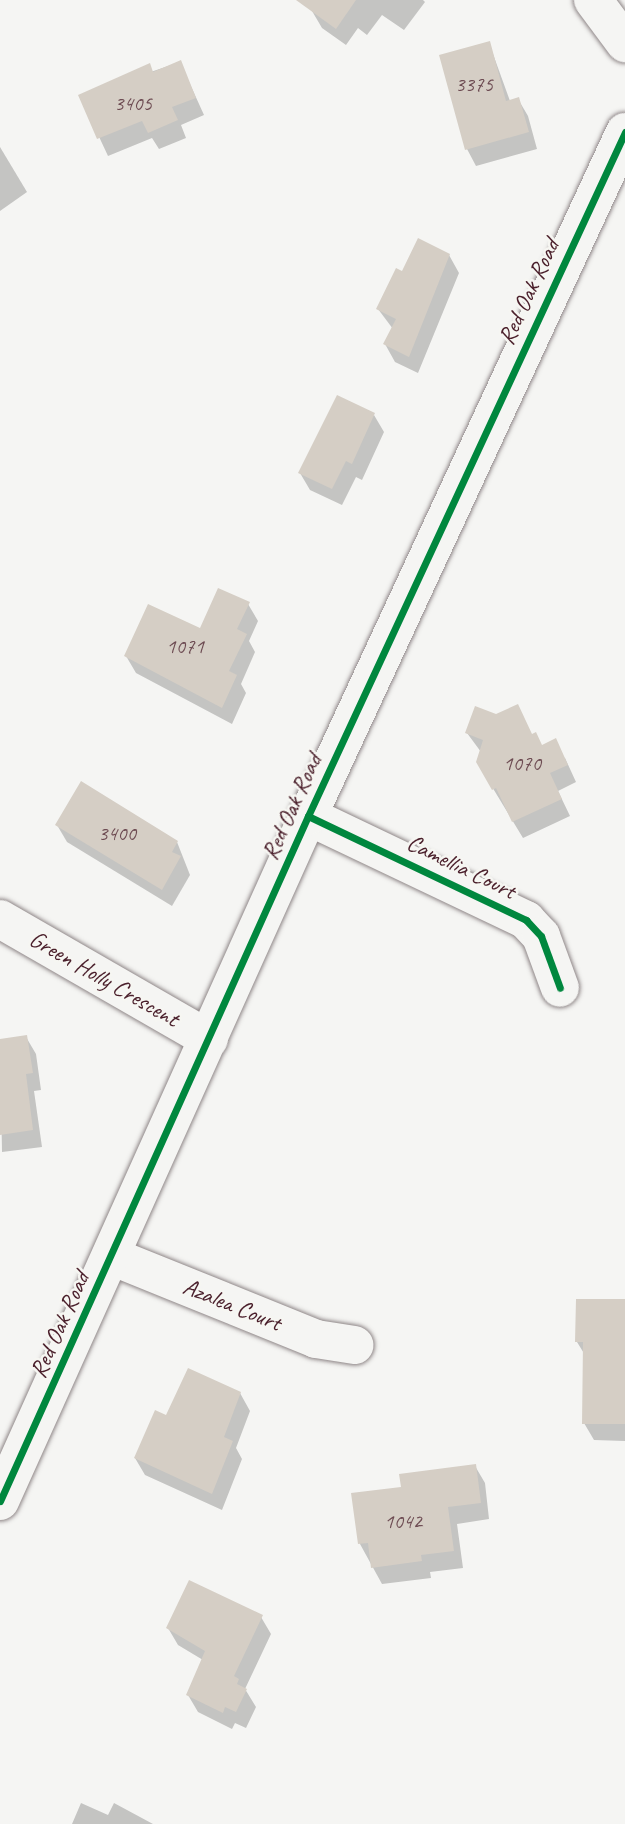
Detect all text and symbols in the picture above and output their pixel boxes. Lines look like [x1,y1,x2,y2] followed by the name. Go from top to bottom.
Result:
[455,71,493,97] house number: 3375
[114,90,152,116] house number: 3405
[492,235,566,349] street label: Red Oak Road
[166,633,204,659] house number: 1071
[256,750,328,864] street label: Red Oak Road
[503,750,541,776] house number: 1070
[98,820,136,846] house number: 3400
[402,828,520,906] street label: Camellia Court
[24,925,184,1033] street label: Green Holly Crescent
[24,1268,96,1382] street label: Red Oak Road
[179,1272,285,1338] street label: Azalea Court
[384,1508,422,1534] house number: 1042

